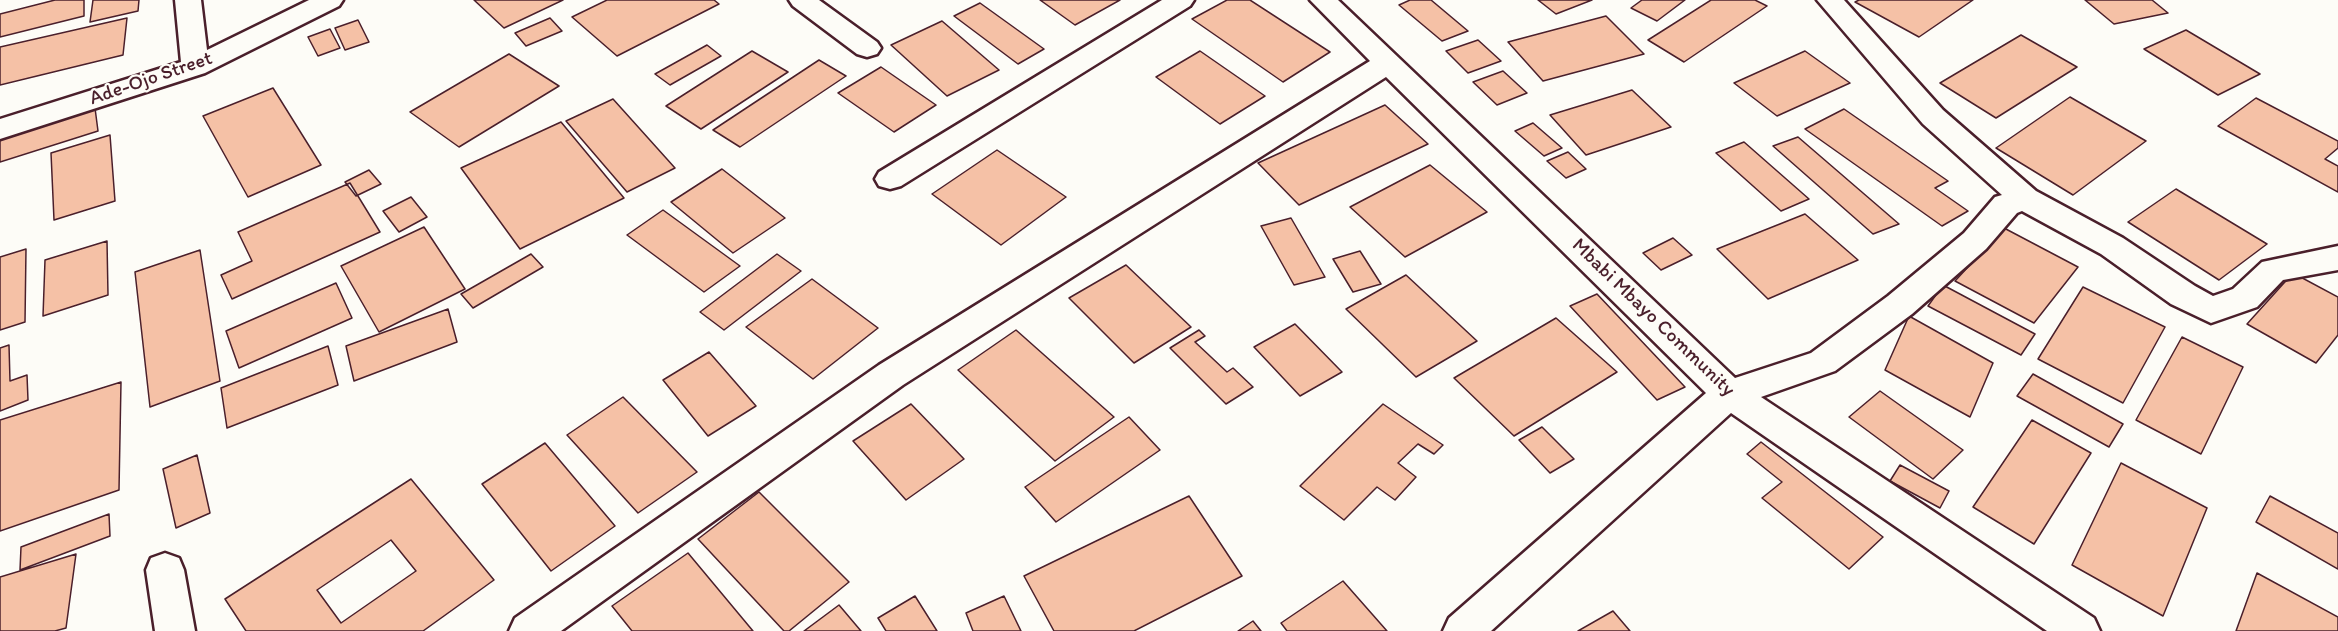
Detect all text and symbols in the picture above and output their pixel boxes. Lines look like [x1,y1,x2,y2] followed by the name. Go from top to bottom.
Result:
[86,47,216,111] street label: Ade-Ojo Street
[1566,234,1740,402] street label: Mbabi Mbayo Community

